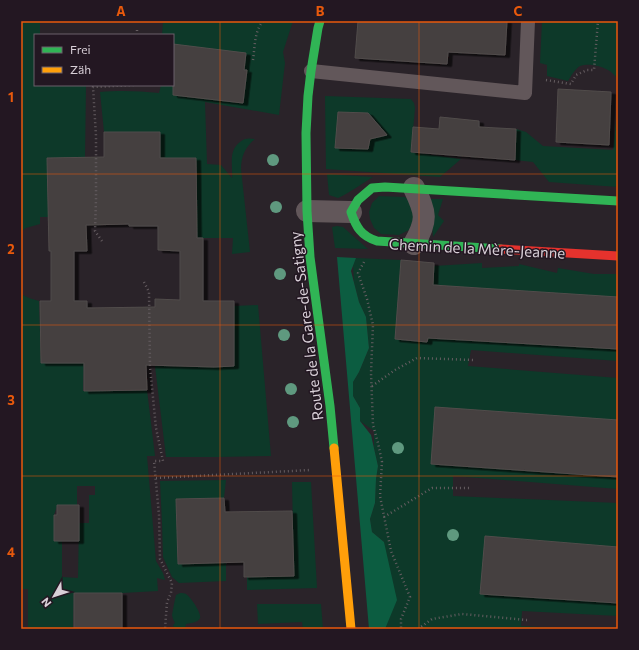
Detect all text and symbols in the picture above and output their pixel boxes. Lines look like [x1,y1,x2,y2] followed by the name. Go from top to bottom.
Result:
[116,3,126,19] text: A
[316,3,325,19] text: B
[514,3,523,19] text: C
[34,34,174,86] legend
[70,42,91,56] text: Frei
[70,62,91,76] text: Zäh
[8,89,14,105] text: 1
[285,230,327,422] street label: Route de la Gare-de-Satigny
[388,234,566,262] street label: Chemin de la Mère-Jeanne
[7,241,15,257] text: 2
[7,392,15,408] text: 3
[7,544,15,560] text: 4
[34,576,74,616] north arrow
[38,595,53,610] text: N

